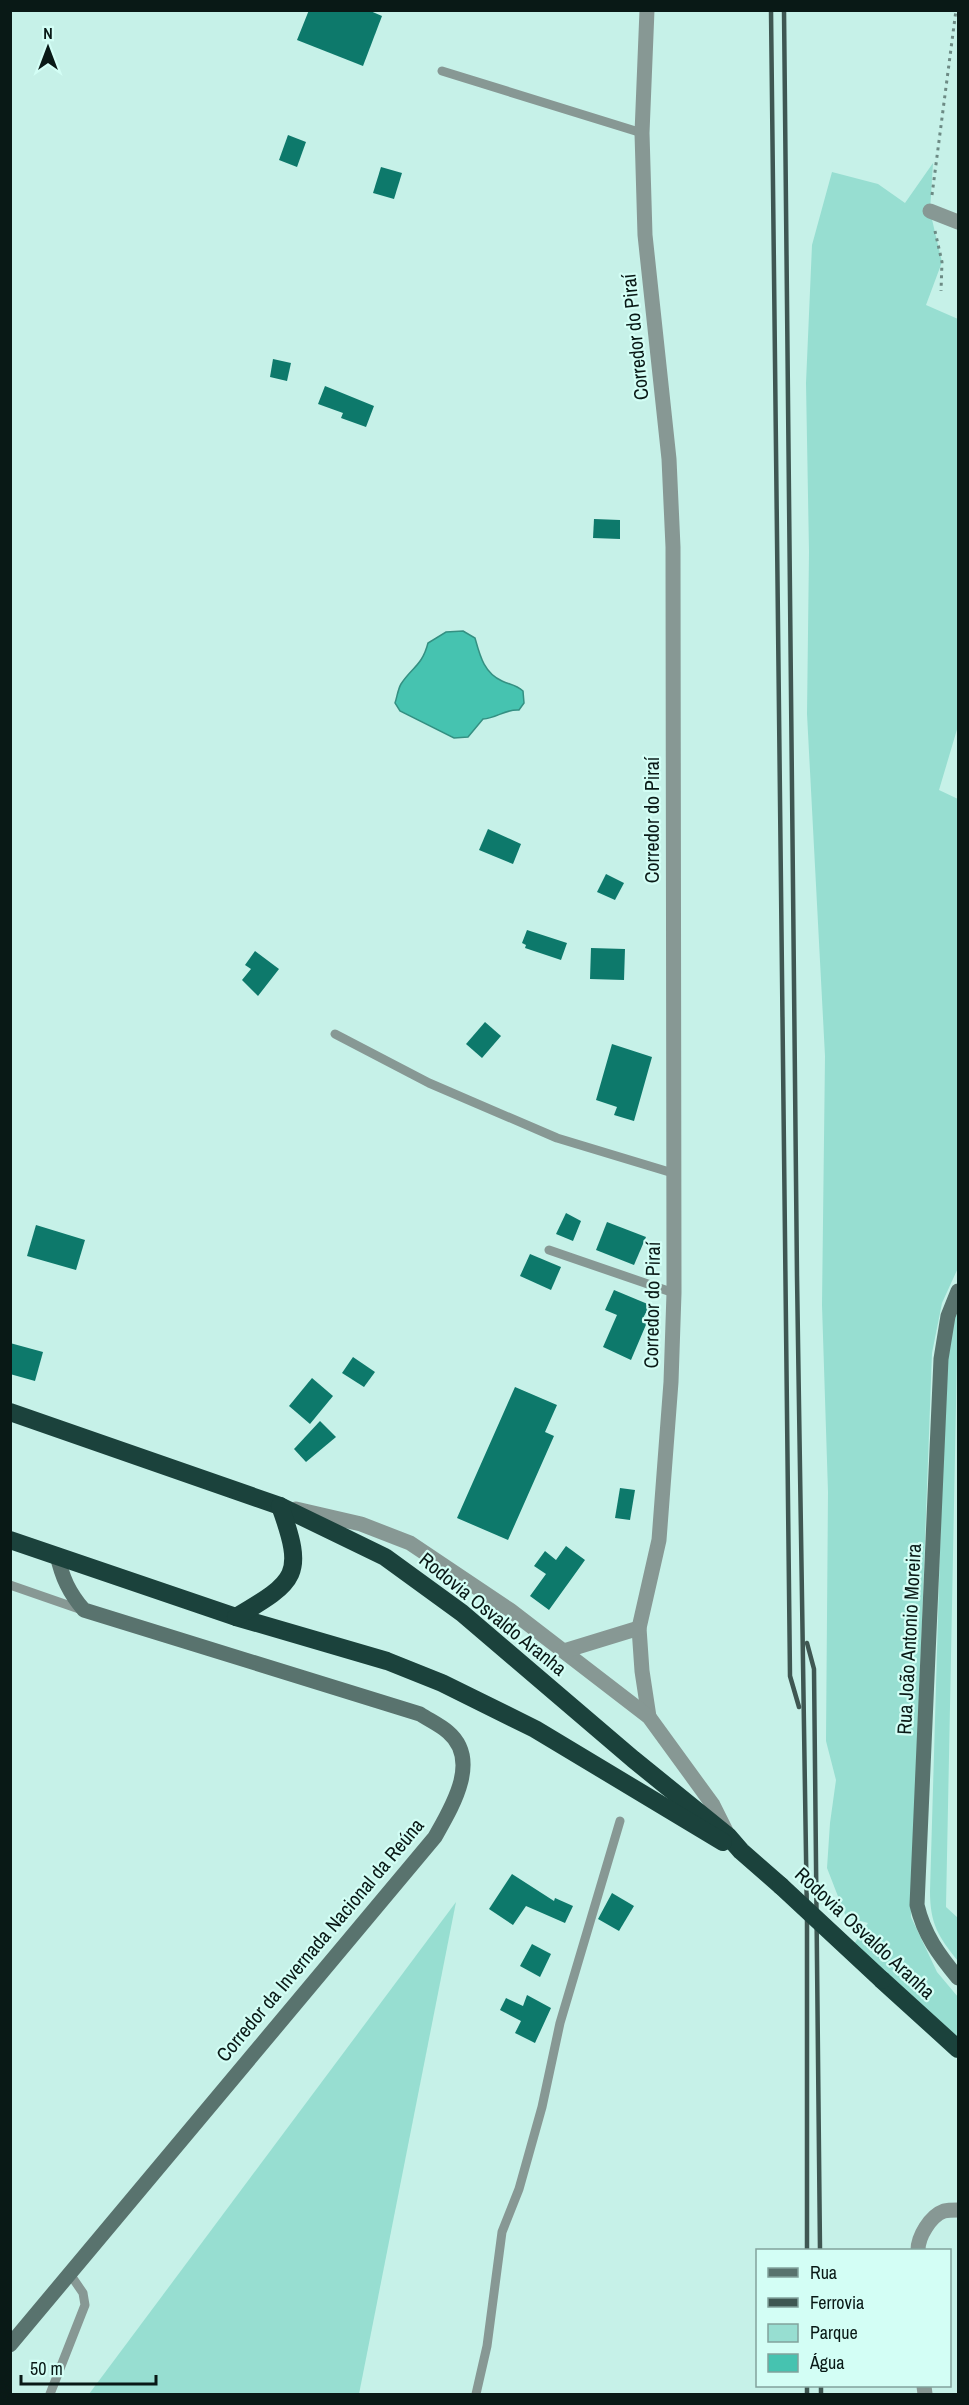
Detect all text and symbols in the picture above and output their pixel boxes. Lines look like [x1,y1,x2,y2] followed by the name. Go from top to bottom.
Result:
[18,18,78,78] north arrow
[43,22,53,44] text: N
[614,272,655,401] street label: Corredor do Piraí
[638,756,665,883] street label: Corredor do Piraí
[637,1241,666,1369] street label: Corredor do Piraí
[890,1543,927,1735] street label: Rua João Antonio Moreira
[414,1546,573,1681] street label: Rodovia Osvaldo Aranha
[210,1812,430,2067] street label: Corredor da Invernada Nacional da Reúna
[789,1861,941,2005] street label: Rodovia Osvaldo Aranha
[756,2249,951,2387] legend
[810,2260,837,2285] text: Rua
[810,2290,864,2315] text: Ferrovia
[810,2320,858,2345] text: Parque
[21,2348,156,2386] scale bar
[809,2350,844,2375] text: Água
[30,2356,63,2381] text: 50 m

